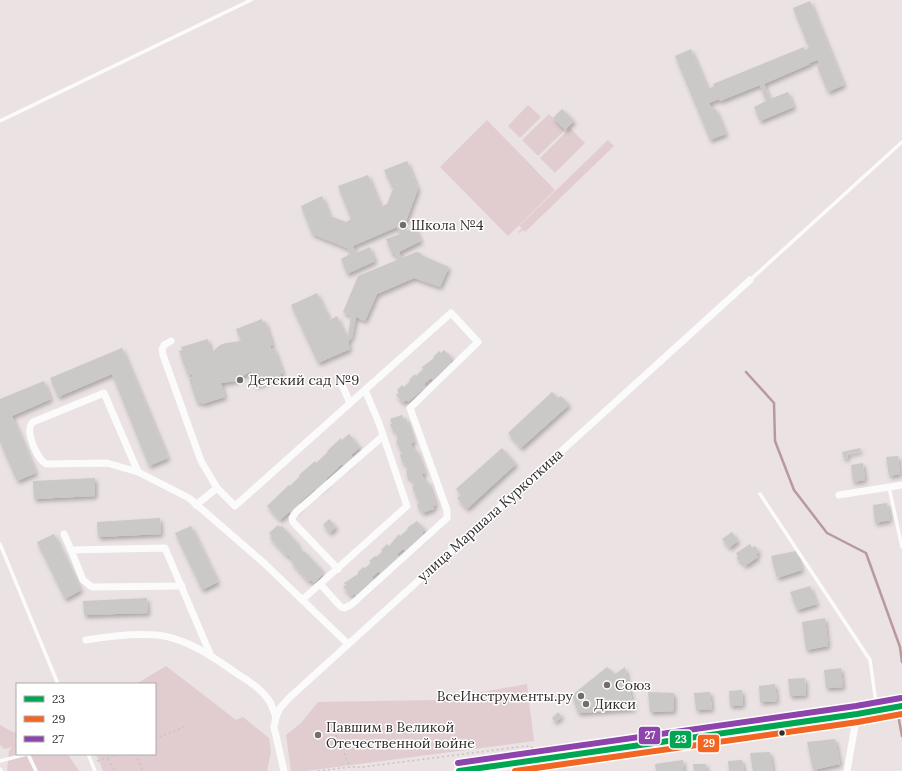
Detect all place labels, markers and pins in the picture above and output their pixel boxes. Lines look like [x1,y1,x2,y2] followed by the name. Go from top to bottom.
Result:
[411,216,484,234] place label: Школа №4
[398,220,408,230] marker: Школа №4
[248,371,359,389] place label: Детский сад №9
[235,375,245,385] marker: Детский сад №9
[615,676,651,694] place label: Союз
[602,680,612,690] marker: Союз
[437,687,574,705] place label: ВсеИнструменты.ру
[576,691,586,701] marker: ВсеИнструменты.ру
[594,695,636,713] place label: Дикси
[581,699,591,709] marker: Дикси
[326,718,475,752] place label: Павшим в Великой Отечественной войне
[777,728,787,738] unlabelled marker
[313,730,323,740] marker: Павшим в Великой Отечественной войне

